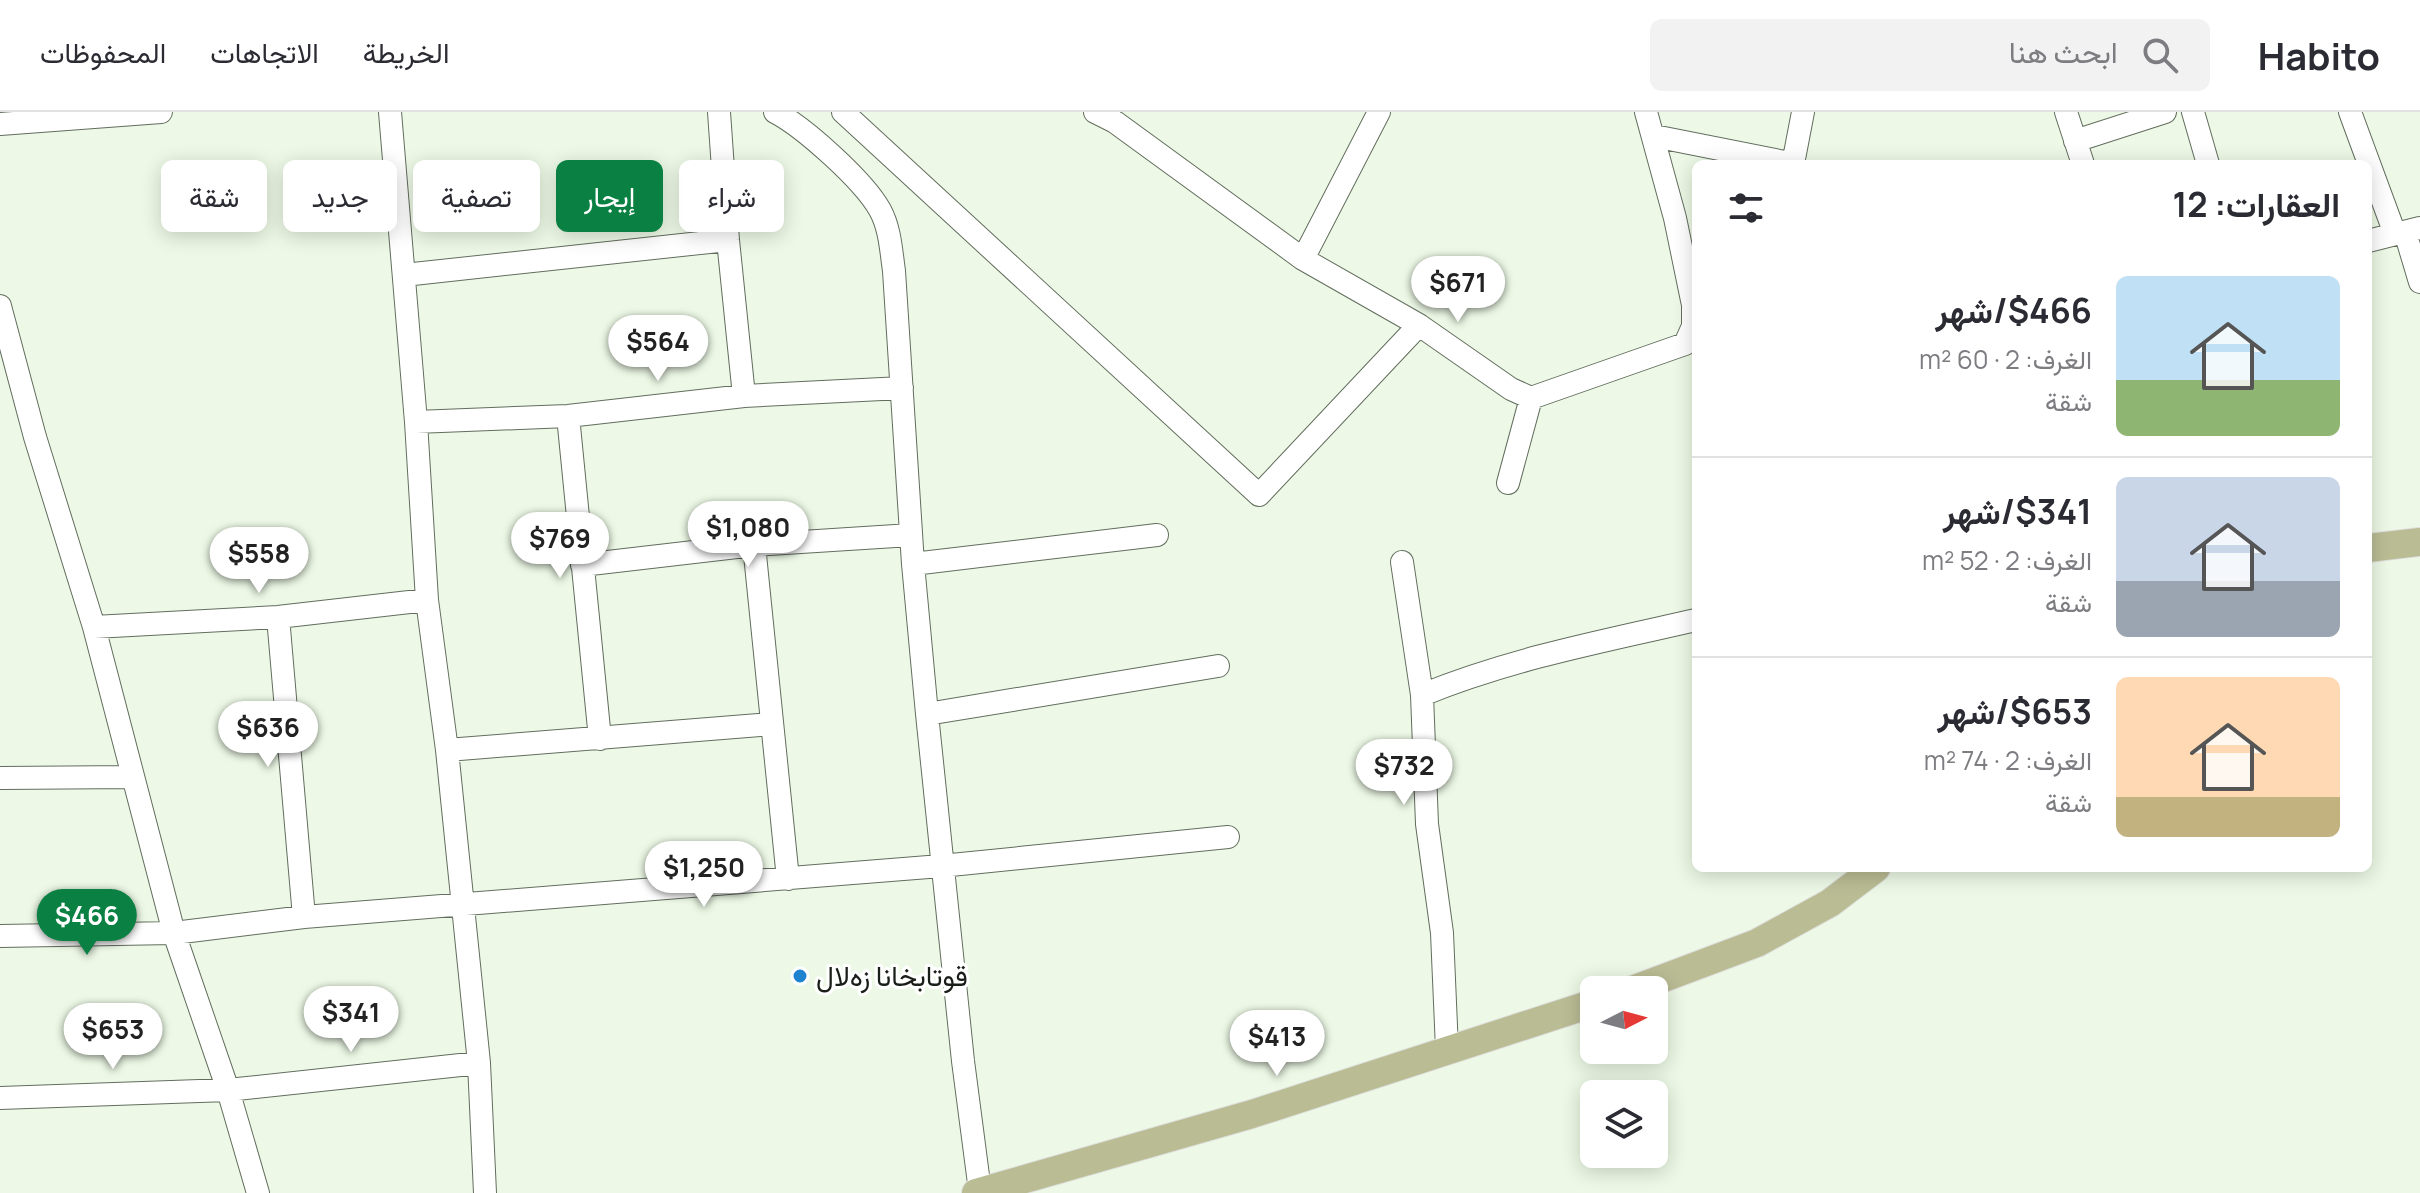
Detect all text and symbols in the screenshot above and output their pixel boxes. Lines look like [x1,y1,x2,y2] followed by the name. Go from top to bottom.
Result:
[1650,19,2210,91] search box
[2258,29,2380,81] text: Habito
[2009,31,2118,72] text: ابحث هنا
[40,33,166,71] text: المحفوظات
[210,33,319,71] text: الاتجاهات
[363,33,449,71] text: الخريطة
[2138,33,2182,77] icon: search
[161,160,267,232] chip: شقة
[283,160,397,232] chip: جديد
[413,160,540,232] chip: تصفية
[556,160,663,232] chip: إيجار
[679,160,784,232] chip: شراء
[2172,181,2340,227] text: العقارات: 12
[1724,186,1768,230] icon: filters
[1411,256,1505,324] pin: $671
[1429,264,1487,300] text: $671
[1935,287,2092,333] text: $466/شهر
[2180,308,2276,404] icon: home
[611,315,705,383] pin: $564
[626,323,690,359] text: $564
[1919,341,2092,377] text: الغرف: 2 · 60 m²
[2045,383,2092,419] text: شقة
[1943,488,2092,534] text: $341/شهر
[683,501,813,569] pin: $1,080
[706,509,790,545] text: $1,080
[2180,509,2276,605] icon: home
[513,512,607,580] pin: $769
[529,520,591,556] text: $769
[212,527,306,595] pin: $558
[228,535,290,571] text: $558
[1922,542,2092,578] text: الغرف: 2 · 52 m²
[2045,584,2092,620] text: شقة
[1938,688,2092,734] text: $653/شهر
[221,701,315,769] pin: $636
[236,709,300,745] text: $636
[2180,709,2276,805] icon: home
[1357,739,1451,807] pin: $732
[1924,742,2092,778] text: الغرف: 2 · 74 m²
[1374,747,1434,783] text: $732
[2045,784,2092,820] text: شقة
[639,841,769,909] pin: $1,250
[663,849,745,885] text: $1,250
[40,889,134,957] pin: $466
[55,897,119,933] text: $466
[816,956,968,994] place label: قوتابخانا زەلال
[791,967,809,985] marker: قوتابخانا زەلال
[1580,976,1668,1064] north arrow
[1580,976,1668,1168] map controls
[304,986,398,1054] pin: $341
[322,994,380,1030] text: $341
[66,1003,160,1071] pin: $653
[1230,1010,1324,1078] pin: $413
[82,1011,144,1047] text: $653
[1248,1018,1306,1054] text: $413
[1580,1080,1668,1168] button: layers

